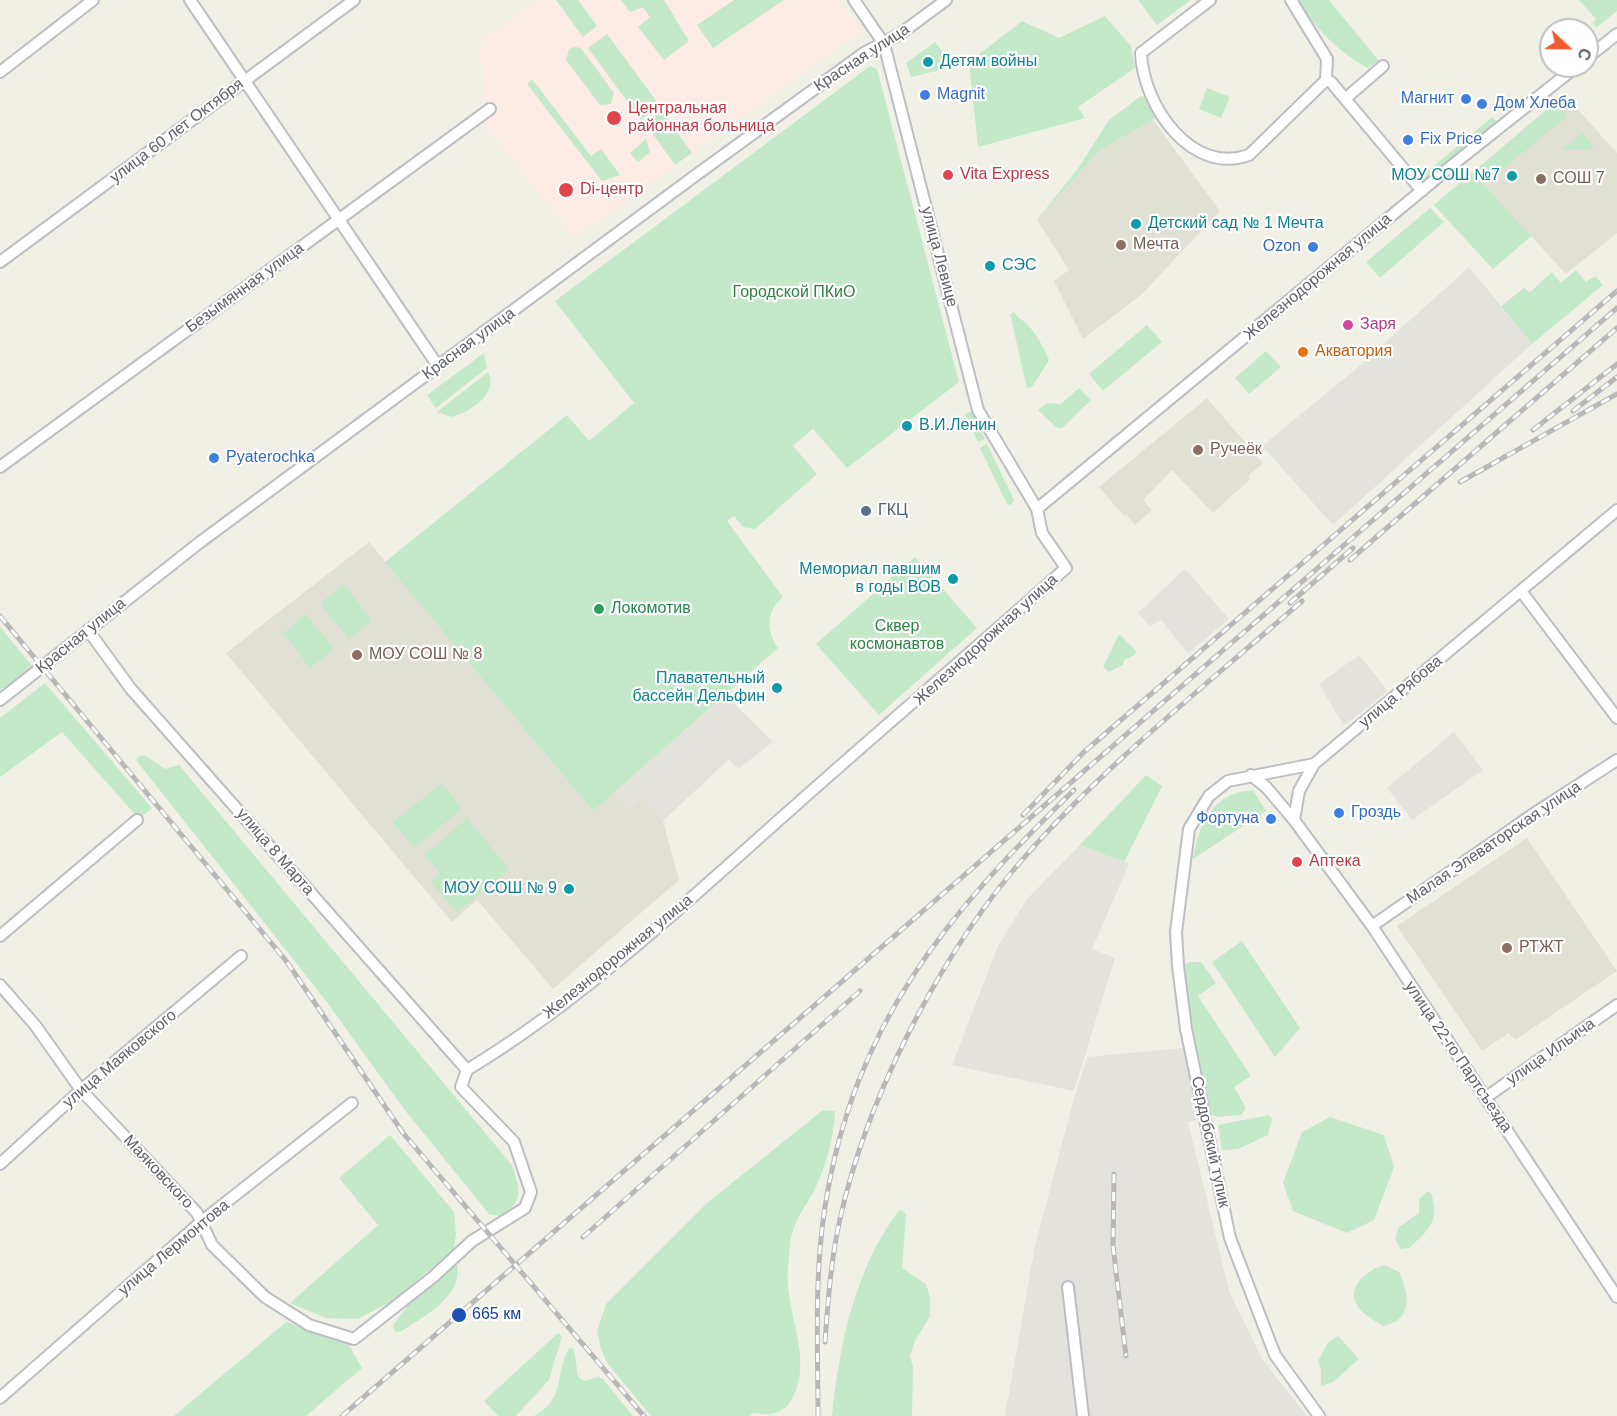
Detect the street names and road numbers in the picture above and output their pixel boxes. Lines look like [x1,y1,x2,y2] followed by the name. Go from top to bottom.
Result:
[811,20,913,96] street label: Красная улица
[106,74,248,188] street label: улица 60 лет Октября
[916,205,962,309] street label: улица Левице
[1240,210,1396,344] street label: Железнодорожная улица
[182,239,308,337] street label: Безымянная улица
[419,304,519,384] street label: Красная улица
[910,570,1062,710] street label: Железнодорожная улица
[32,594,130,678] street label: Красная улица
[1356,652,1446,732] street label: улица Рябова
[1403,777,1585,909] street label: Малая Элеваторская улица
[232,805,318,899] street label: улица 8 Марта
[539,891,697,1023] street label: Железнодорожная улица
[1400,978,1516,1136] street label: улица 22-го Партсъезда
[59,1006,181,1112] street label: улица Маяковского
[1503,1014,1599,1090] street label: улица Ильича
[1187,1075,1233,1209] street label: Сердобский тупик
[119,1131,197,1213] street label: Маяковского
[115,1196,233,1300] street label: улица Лермонтова

